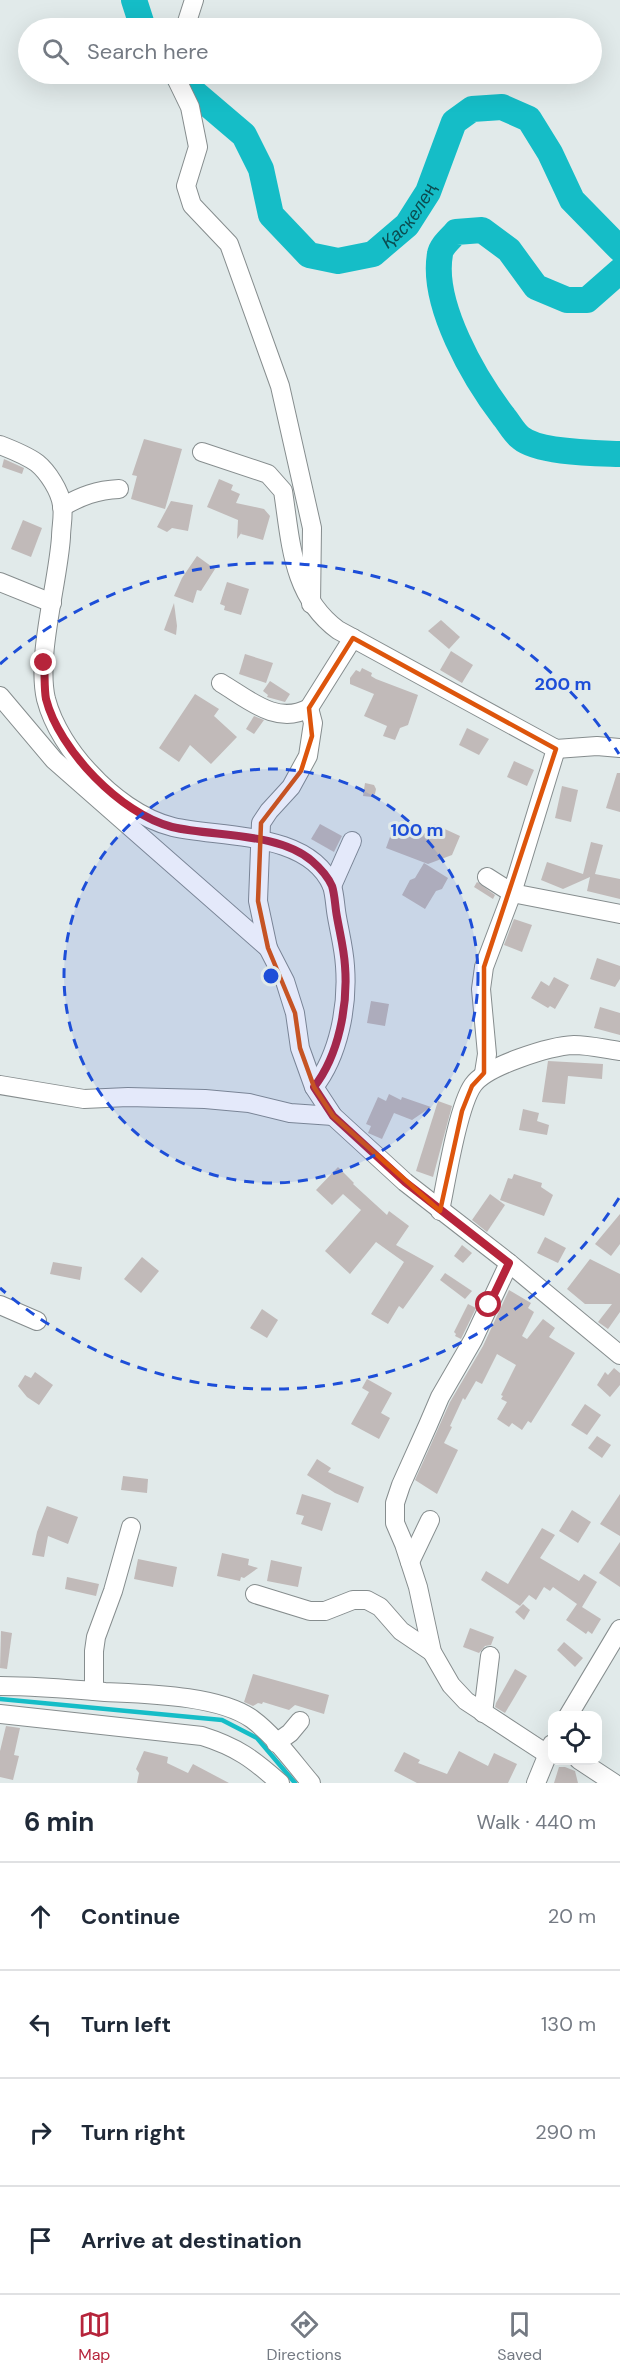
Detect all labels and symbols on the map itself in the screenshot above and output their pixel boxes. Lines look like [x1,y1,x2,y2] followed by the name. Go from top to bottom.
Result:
[376,180,442,254] water label: Қаскелең
[30,649,56,675] route end
[535,672,591,696] text: 200 m
[390,818,444,842] text: 100 m
[261,966,281,986] centre of rings
[475,1291,501,1317] route start

